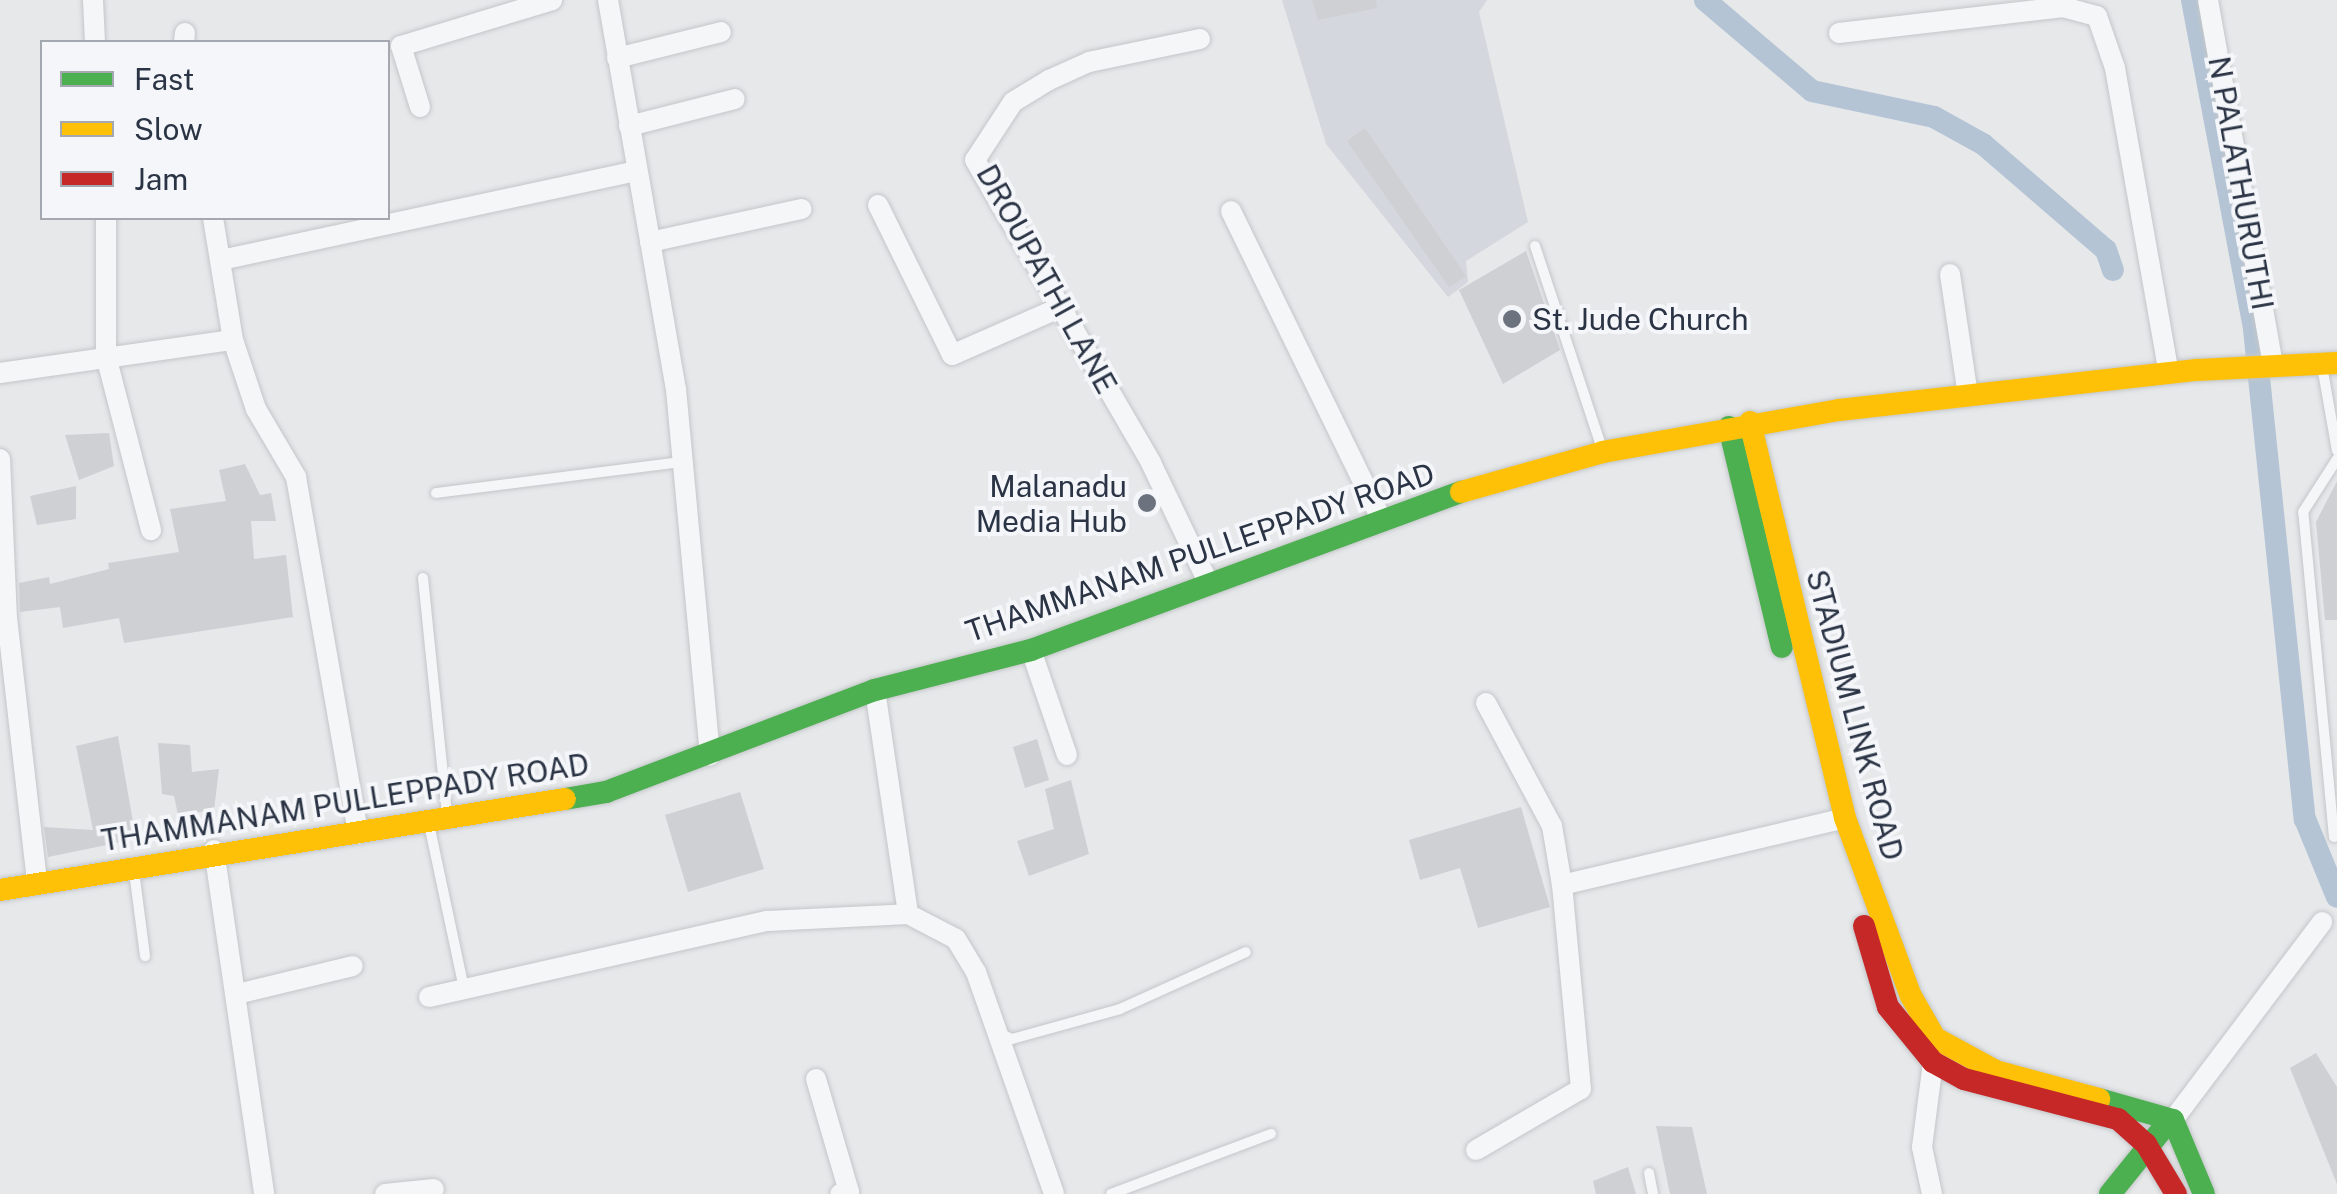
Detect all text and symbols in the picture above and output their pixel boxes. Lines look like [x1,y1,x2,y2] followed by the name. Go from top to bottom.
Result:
[40,40,390,220] legend
[2201,54,2281,312] street label: N PALATHURUTHI
[134,61,194,97] text: Fast
[134,111,203,147] text: Slow
[969,158,1125,400] street label: DROUPATHI LANE
[134,161,188,197] text: Jam
[1532,301,1749,337] place label: St. Jude Church
[1501,308,1523,330] marker: St. Jude Church
[961,455,1439,649] street label: THAMMANAM PULLEPPADY ROAD
[976,468,1127,538] place label: Malanadu Media Hub
[1136,492,1158,514] marker: Malanadu Media Hub
[1799,566,1911,864] street label: STADIUM LINK ROAD
[98,746,592,858] street label: THAMMANAM PULLEPPADY ROAD

